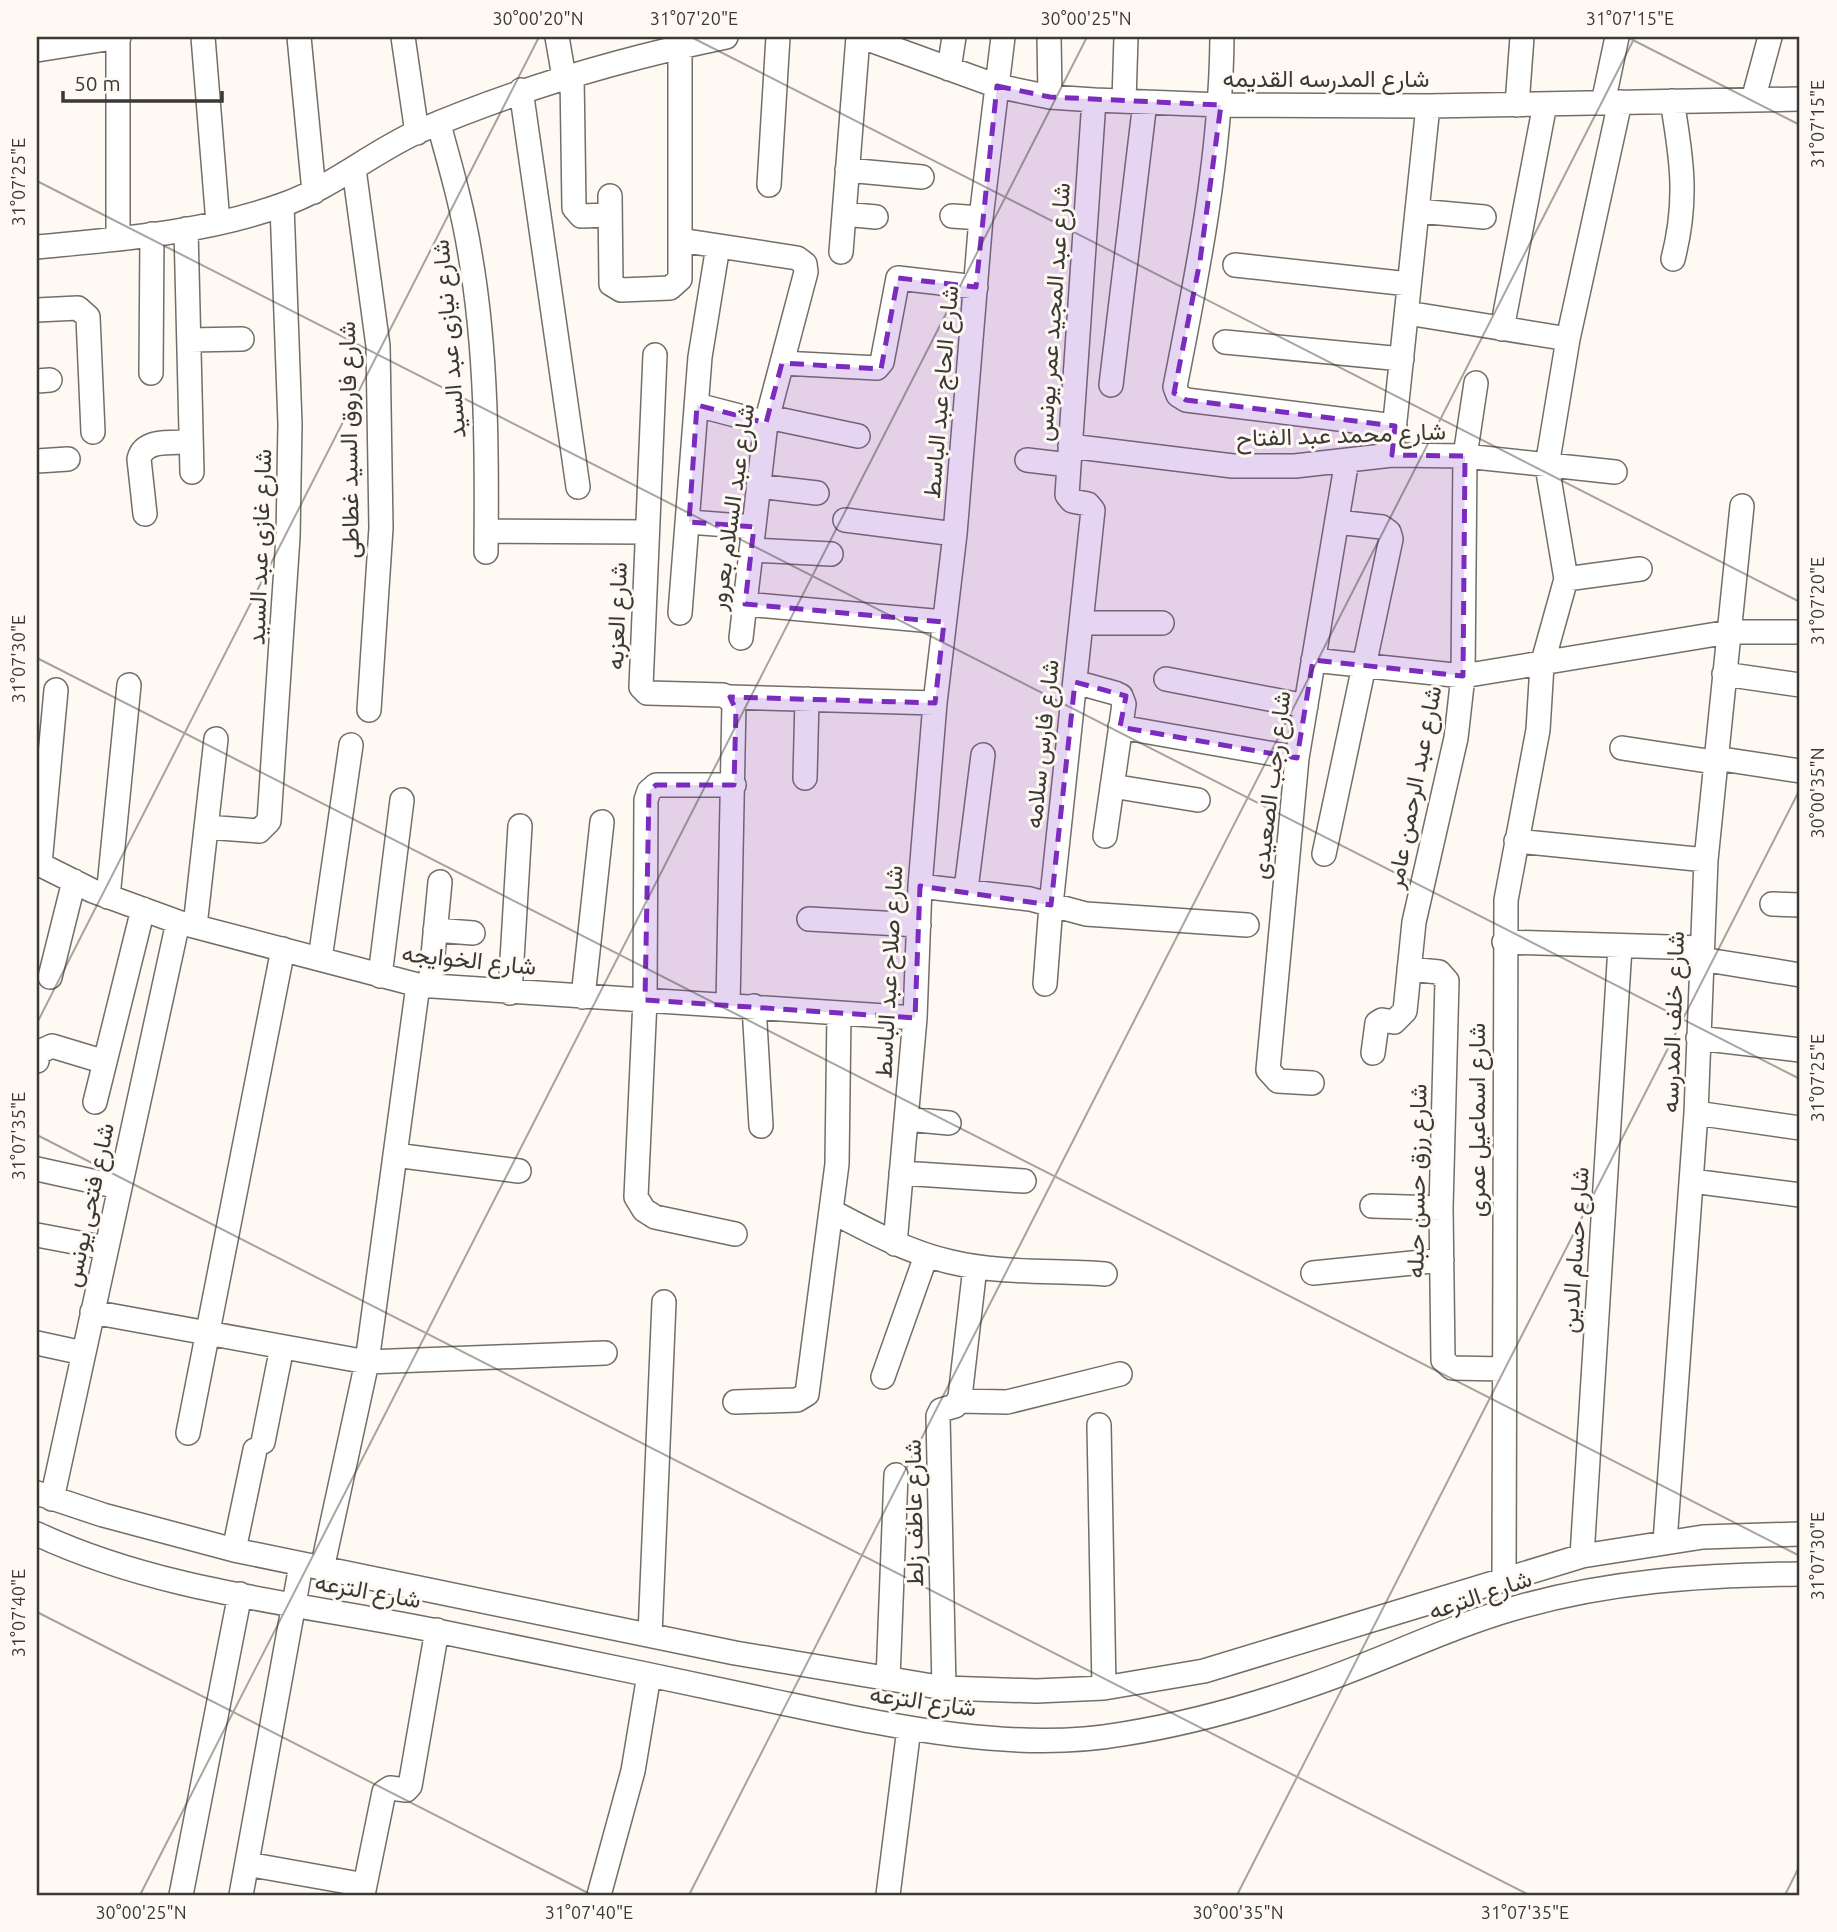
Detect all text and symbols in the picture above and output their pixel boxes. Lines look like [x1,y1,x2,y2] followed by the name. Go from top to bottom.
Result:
[492,8,584,28] text: 30°00'20"N
[650,8,738,28] text: 31°07'20"E
[1040,8,1132,28] text: 30°00'25"N
[1586,8,1674,28] text: 31°07'15"E
[63,60,222,104] scale bar
[1223,65,1429,95] street label: شارع المدرسه القديمه
[74,71,121,95] text: 50 m
[1807,80,1827,168] text: 31°07'15"E
[8,138,28,226] text: 31°07'25"E
[1030,182,1078,443] street label: شارع عبد المجيد عمر يونس
[426,238,474,440] street label: شارع نيازى عبد السيد
[918,284,966,500] street label: شارع الحاج عبد الباسط
[333,321,367,559] street label: شارع فاروق السيد غطاطى
[703,402,762,613] street label: شارع عبد السلام بعرور
[1236,417,1446,455] street label: شارع محمد عبد الفتاح
[243,448,279,646] street label: شارع غازى عبد السيد
[1807,557,1827,645] text: 31°07'20"E
[601,561,635,671] street label: شارع العزبه
[8,615,28,703] text: 31°07'30"E
[1019,658,1067,830] street label: شارع فارس سلامه
[1380,683,1449,892] street label: شارع عبد الرحمن عامر
[1246,689,1298,881] street label: شارع رجب الصعيدى
[1807,747,1827,839] text: 30°00'35"N
[869,865,911,1079] street label: شارع صلاح عبد الباسط
[1656,931,1692,1113] street label: شارع خلف المدرسه
[400,939,538,983] street label: شارع الخوايجه
[1463,1023,1493,1217] street label: شارع اسماعيل عمرى
[1807,1034,1827,1122] text: 31°07'25"E
[1401,1083,1435,1279] street label: شارع رزق حسن حبله
[8,1092,28,1180] text: 31°07'35"E
[58,1121,122,1290] street label: شارع فتحى يونس
[1555,1166,1597,1334] street label: شارع حسام الدين
[899,1439,931,1587] street label: شارع عاطف زلط
[1807,1512,1827,1600] text: 31°07'30"E
[1425,1564,1536,1628] street label: شارع الترعه
[312,1568,423,1616] street label: شارع الترعه
[8,1569,28,1657] text: 31°07'40"E
[868,1680,978,1724] street label: شارع الترعه
[95,1902,187,1922] text: 30°00'25"N
[545,1902,633,1922] text: 31°07'40"E
[1192,1902,1284,1922] text: 30°00'35"N
[1481,1902,1569,1922] text: 31°07'35"E

